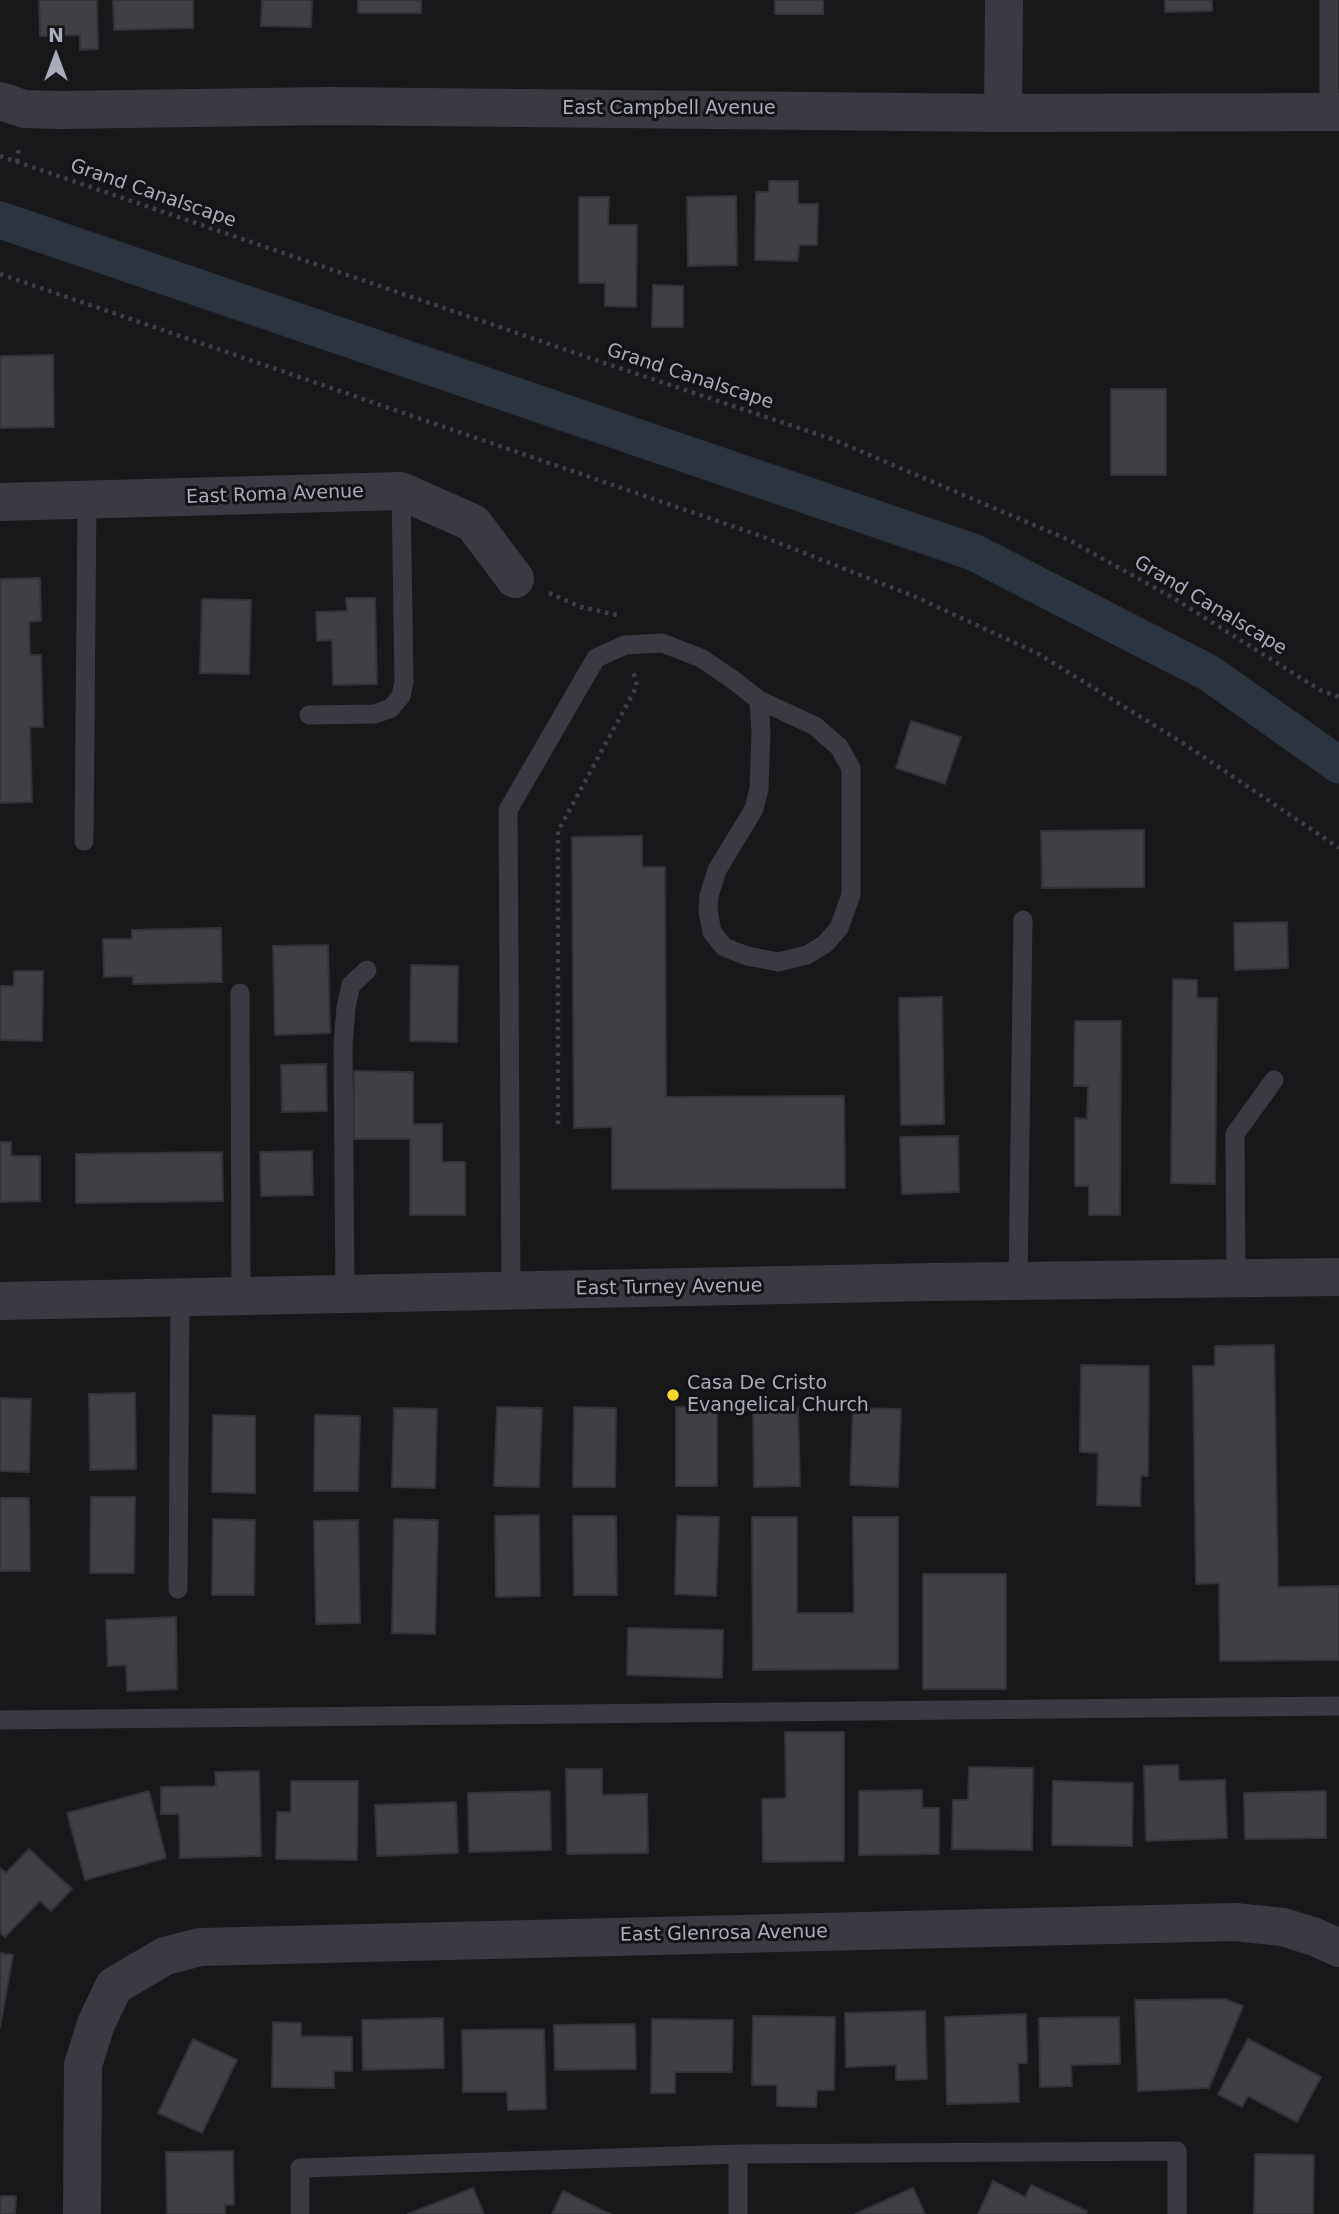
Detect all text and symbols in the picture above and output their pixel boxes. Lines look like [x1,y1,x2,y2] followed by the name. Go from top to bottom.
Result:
[21,21,91,91] north arrow
[48,24,64,46] text: N
[562,98,776,120] street label: East Campbell Avenue
[67,155,239,233] street label: Grand Canalscape
[604,339,776,415] street label: Grand Canalscape
[186,481,364,509] street label: East Roma Avenue
[1130,551,1290,661] street label: Grand Canalscape
[575,1275,763,1301] street label: East Turney Avenue
[687,1373,869,1417] place label: Casa De Cristo Evangelical Church
[665,1387,681,1403] marker: Casa De Cristo Evangelical Church
[620,1921,828,1947] street label: East Glenrosa Avenue

